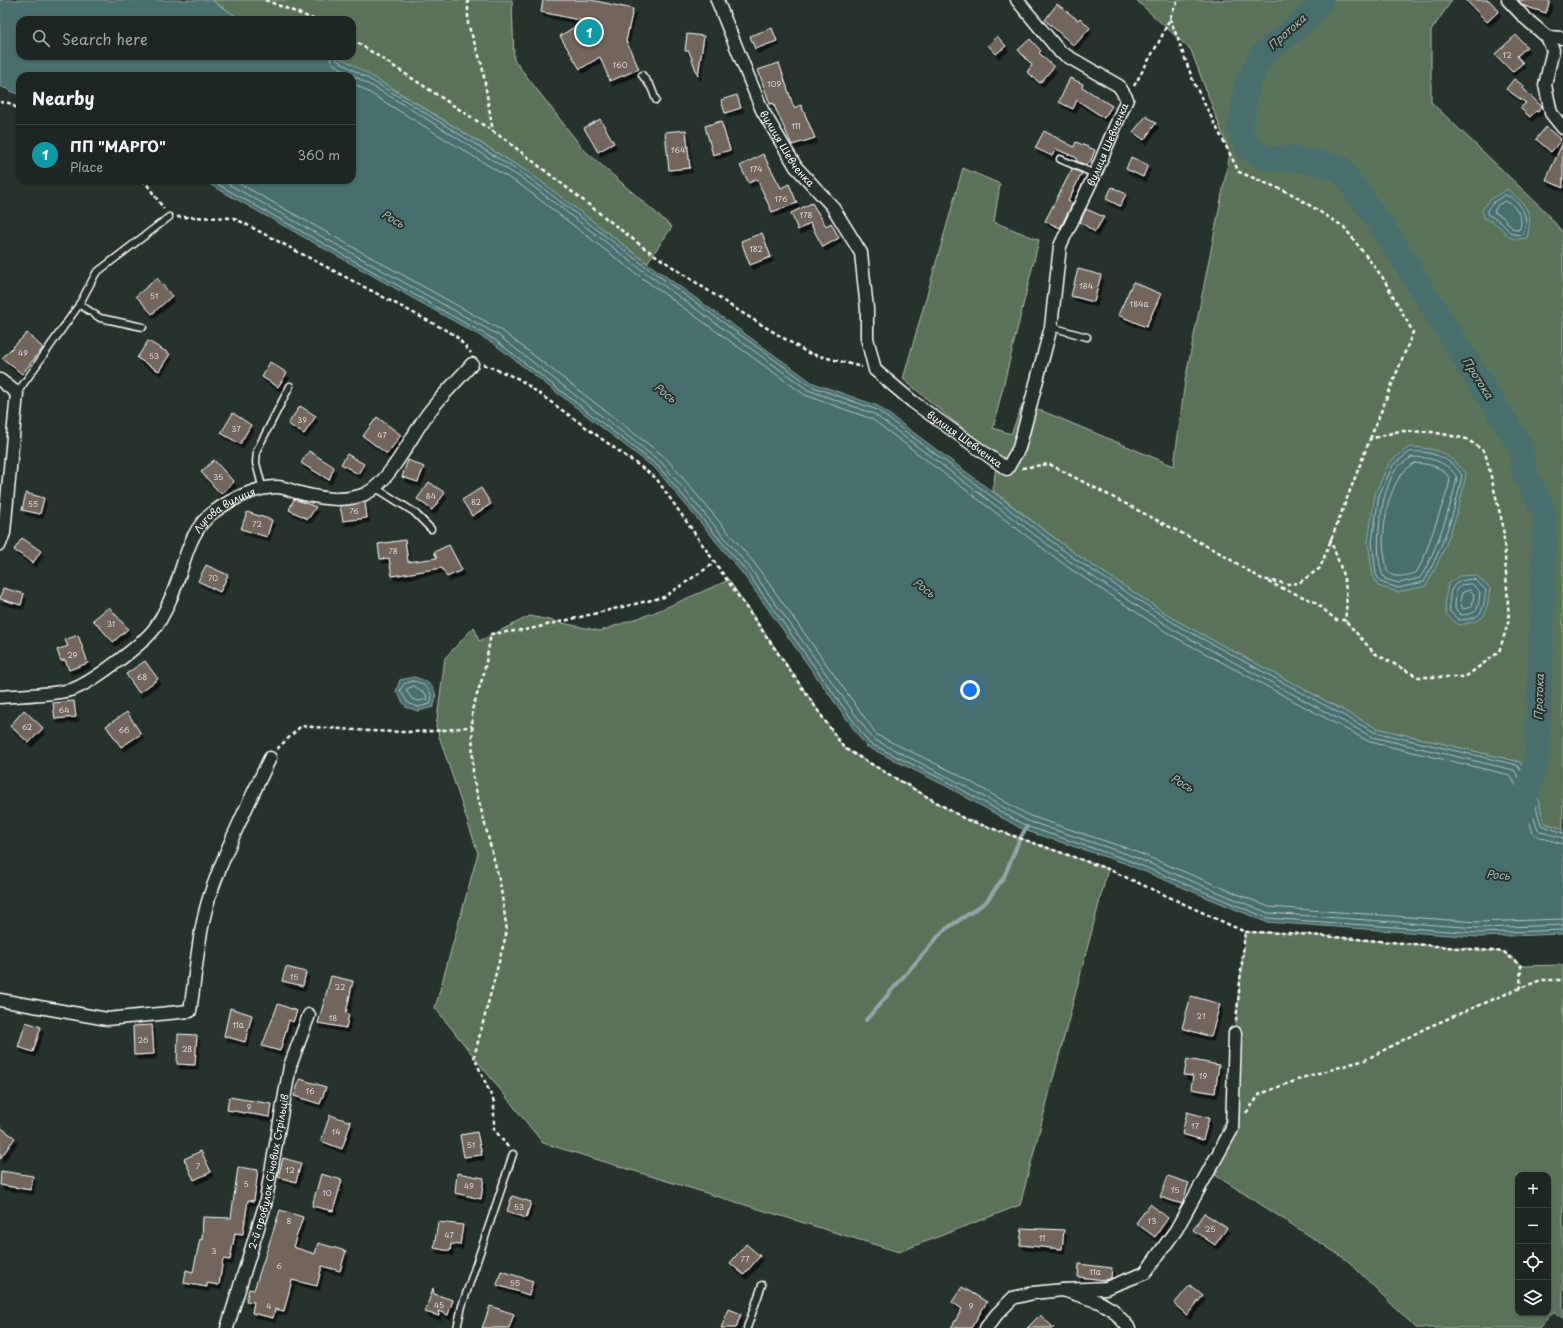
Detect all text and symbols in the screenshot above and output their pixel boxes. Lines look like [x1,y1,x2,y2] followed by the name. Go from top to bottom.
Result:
[1264,9,1310,53] water label: Протока
[16,16,356,60] search box
[576,17,602,47] pin: 1
[30,27,52,49] icon: search
[62,27,148,50] text: Search here
[1502,49,1512,61] house number: 12
[612,59,628,71] house number: 160
[767,78,781,90] house number: 109
[32,85,94,111] text: Nearby
[1082,100,1132,188] street label: вулиця Шевченка
[757,107,819,190] street label: вулиця Шевченка
[791,120,801,132] house number: 111
[70,134,166,157] text: ПП "МАРГО"
[671,144,685,156] house number: 164
[42,145,48,164] text: 1
[297,145,340,164] text: 360 m
[70,157,103,176] text: Place
[749,163,763,175] house number: 174
[774,193,788,205] house number: 176
[379,205,409,233] water label: Рось
[800,209,812,221] house number: 178
[749,243,763,255] house number: 182
[1079,280,1093,292] house number: 184
[150,290,159,302] house number: 51
[1130,298,1148,310] house number: 184а
[18,347,28,359] house number: 49
[149,350,159,362] house number: 53
[1459,354,1498,403] water label: Протока
[651,379,681,407] water label: Рось
[924,406,1006,471] street label: вулиця Шевченка
[297,414,307,426] house number: 39
[231,423,241,435] house number: 37
[377,429,387,441] house number: 47
[213,471,223,483] house number: 35
[189,483,257,536] street label: Лугова вулиця
[426,490,436,502] house number: 84
[471,496,481,508] house number: 82
[28,498,38,510] house number: 55
[349,505,359,517] house number: 76
[252,518,262,530] house number: 72
[388,545,398,557] house number: 78
[208,572,218,584] house number: 70
[910,574,940,602] water label: Рось
[107,618,115,630] house number: 31
[67,649,77,661] house number: 29
[137,671,147,683] house number: 68
[1529,672,1548,720] water label: Протока
[960,680,980,700] your location
[59,704,69,716] house number: 64
[22,721,32,733] house number: 62
[118,724,130,736] house number: 66
[1168,769,1198,797] water label: Рось
[1486,865,1512,884] water label: Рось
[290,971,298,983] house number: 15
[335,981,345,993] house number: 22
[1196,1010,1206,1022] house number: 21
[329,1012,337,1024] house number: 18
[232,1019,244,1031] house number: 11а
[138,1034,149,1046] house number: 26
[182,1043,192,1055] house number: 28
[1199,1070,1207,1082] house number: 19
[305,1085,315,1097] house number: 16
[244,1092,292,1251] street label: 2-й провулок Січових Стрільців
[247,1101,252,1113] house number: 9
[1191,1120,1200,1132] house number: 17
[332,1126,340,1138] house number: 14
[467,1139,476,1151] house number: 51
[196,1160,201,1172] house number: 7
[285,1164,295,1176] house number: 12
[1515,1172,1551,1316] map controls
[1515,1172,1551,1208] button: +
[243,1178,249,1190] house number: 5
[464,1180,474,1192] house number: 49
[1171,1184,1179,1196] house number: 15
[322,1187,332,1199] house number: 10
[514,1201,524,1213] house number: 53
[1515,1208,1551,1244] button: −
[287,1215,292,1227] house number: 8
[1148,1215,1156,1227] house number: 13
[1205,1223,1215,1235] house number: 25
[444,1229,454,1241] house number: 47
[1039,1232,1045,1244] house number: 11
[1515,1244,1551,1280] button: locate
[211,1245,217,1257] house number: 3
[741,1253,750,1265] house number: 77
[276,1260,282,1272] house number: 6
[1089,1266,1101,1278] house number: 11а
[510,1277,520,1289] house number: 55
[1515,1280,1551,1316] button: layers
[434,1299,444,1311] house number: 45
[266,1300,272,1312] house number: 4
[969,1300,974,1312] house number: 9

